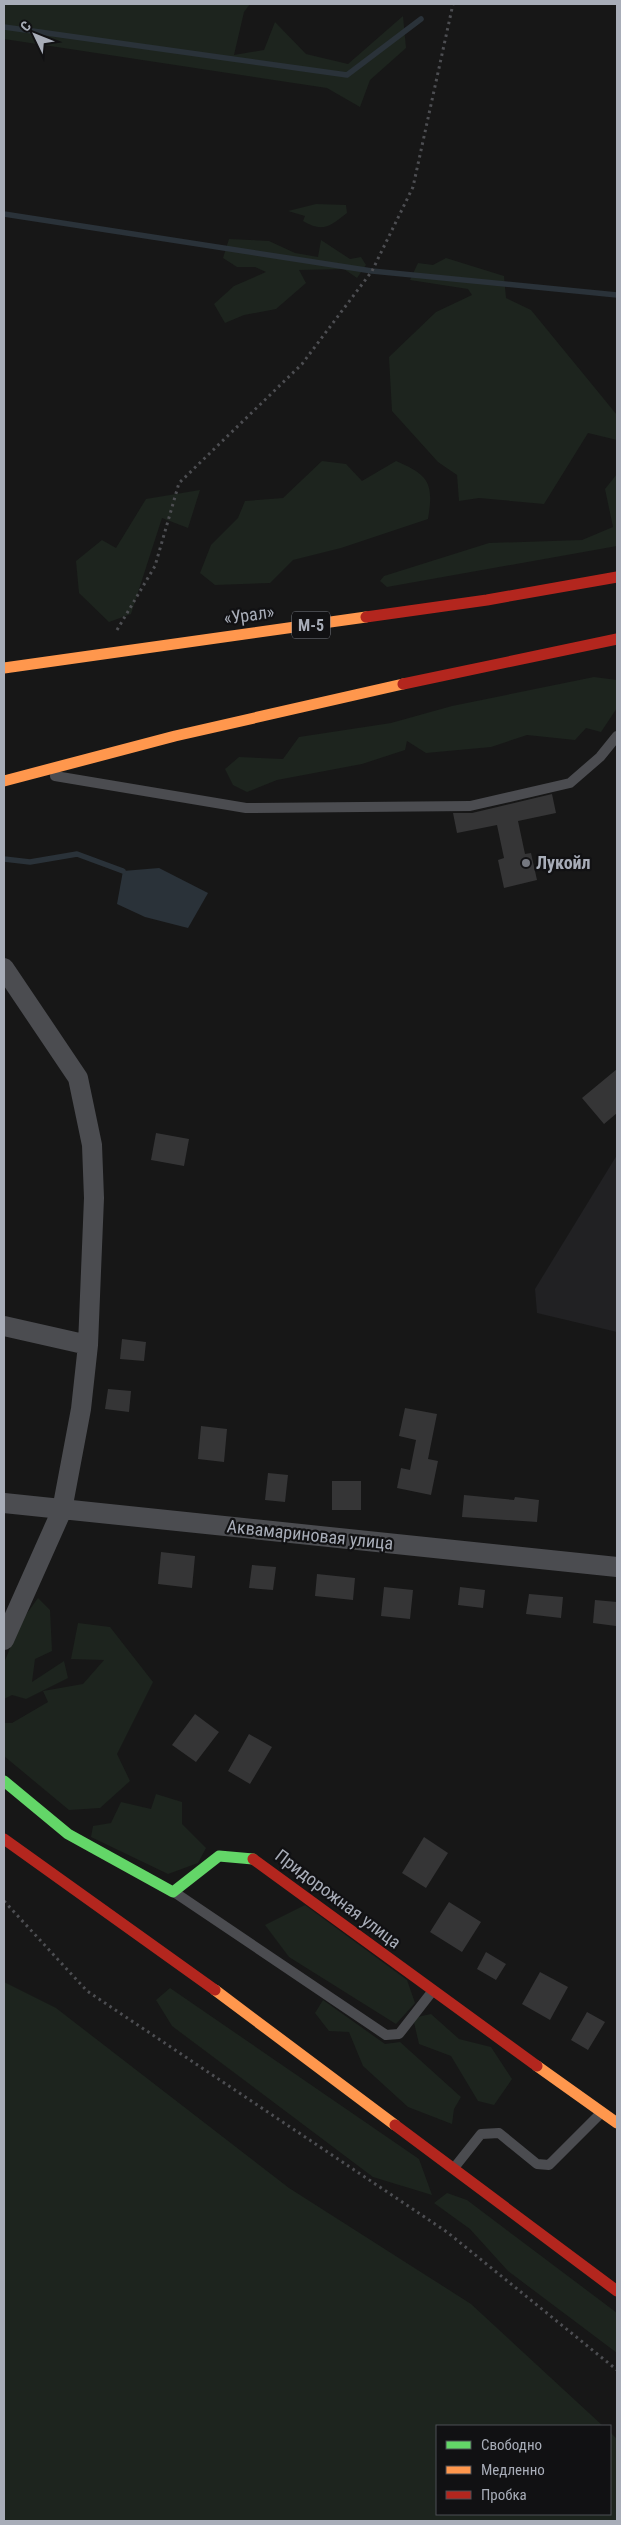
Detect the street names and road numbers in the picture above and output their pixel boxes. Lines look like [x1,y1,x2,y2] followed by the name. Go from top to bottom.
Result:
[222,601,275,628] street label: «Урал»
[292,612,330,638] road number: М-5
[226,1515,394,1554] street label: Аквамариновая улица
[271,1845,405,1953] street label: Придорожная улица

